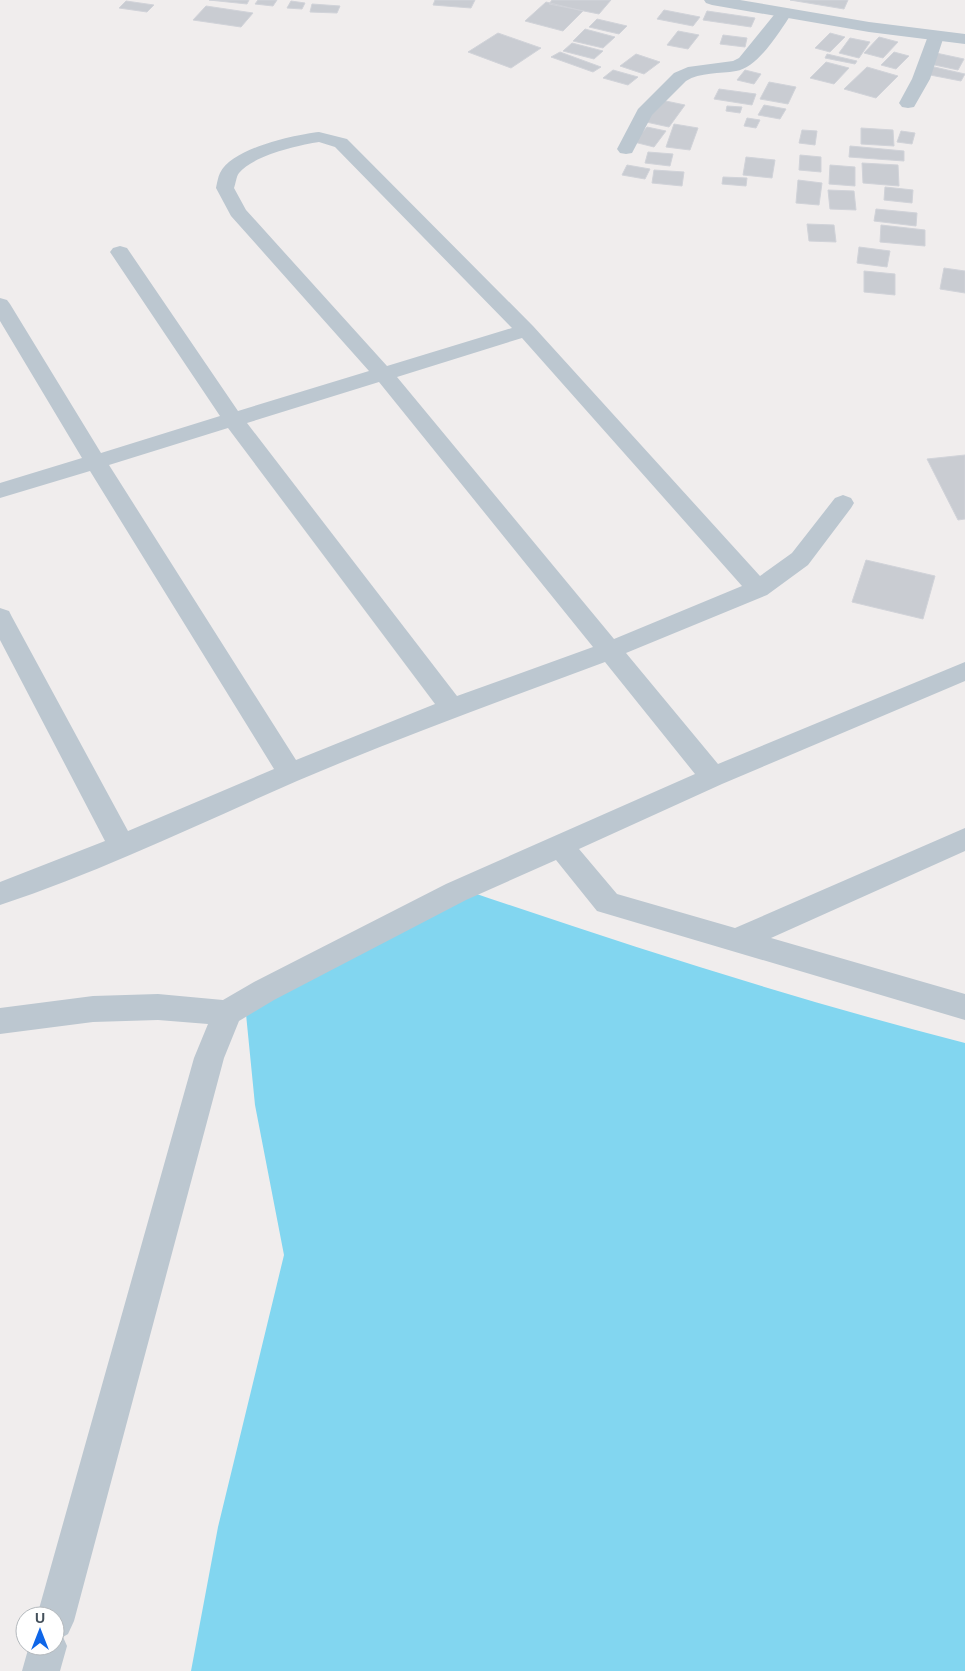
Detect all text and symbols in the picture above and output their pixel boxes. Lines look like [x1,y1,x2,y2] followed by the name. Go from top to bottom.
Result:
[15,1606,65,1656] north arrow
[35,1610,45,1626] text: U

